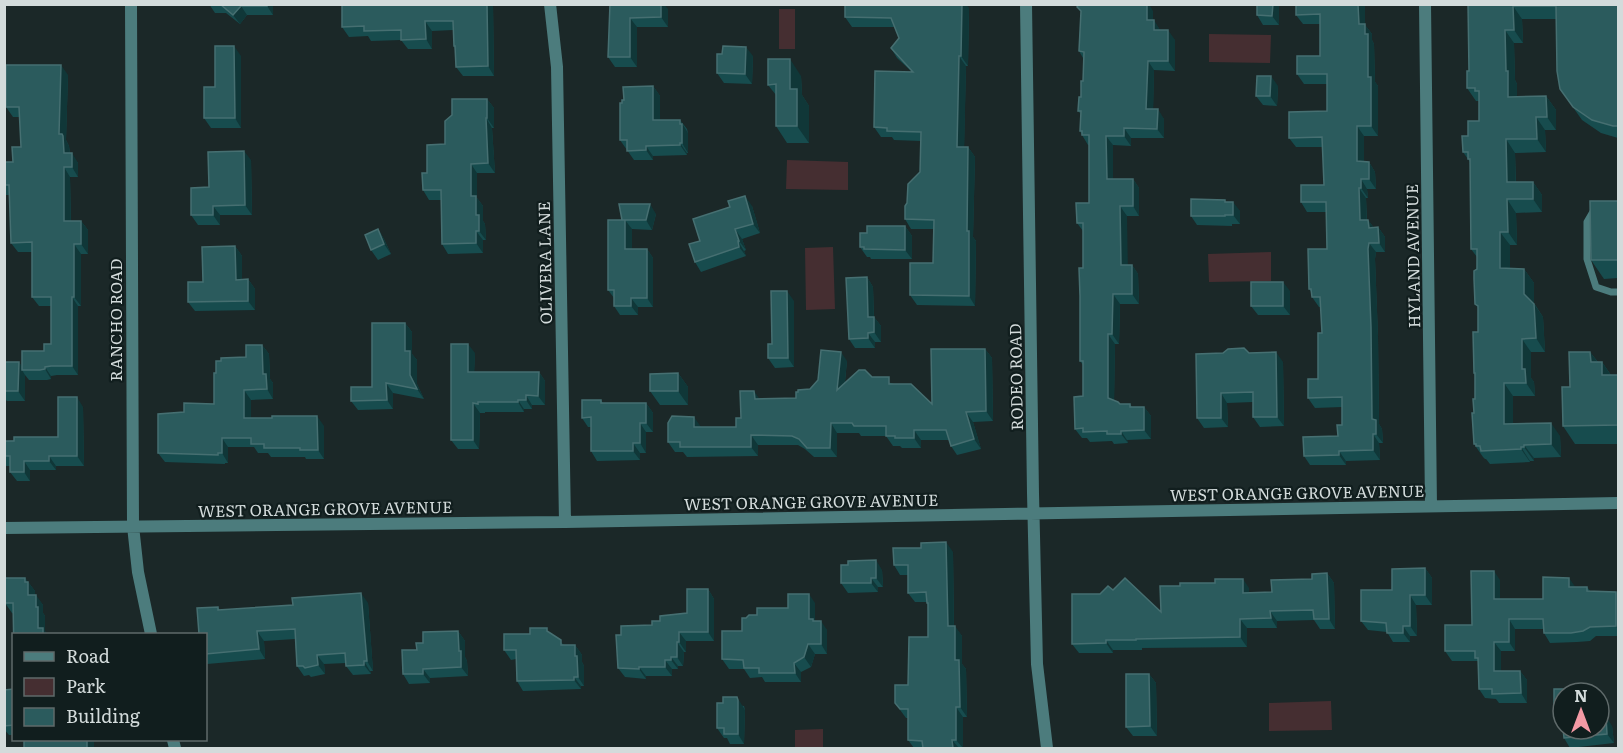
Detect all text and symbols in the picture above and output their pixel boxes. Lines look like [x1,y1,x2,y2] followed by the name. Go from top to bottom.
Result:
[1399,184,1425,328] street label: HYLAND AVENUE
[531,201,557,325] street label: OLIVERA LANE
[103,259,127,381] street label: RANCHO ROAD
[1002,323,1028,431] street label: RODEO ROAD
[1170,478,1424,506] street label: WEST ORANGE GROVE AVENUE
[684,487,938,515] street label: WEST ORANGE GROVE AVENUE
[198,494,452,522] street label: WEST ORANGE GROVE AVENUE
[12,633,207,741] legend
[66,642,110,669] text: Road
[66,672,107,699] text: Park
[1551,681,1611,741] north arrow
[1574,683,1588,707] text: N
[66,702,141,729] text: Building

